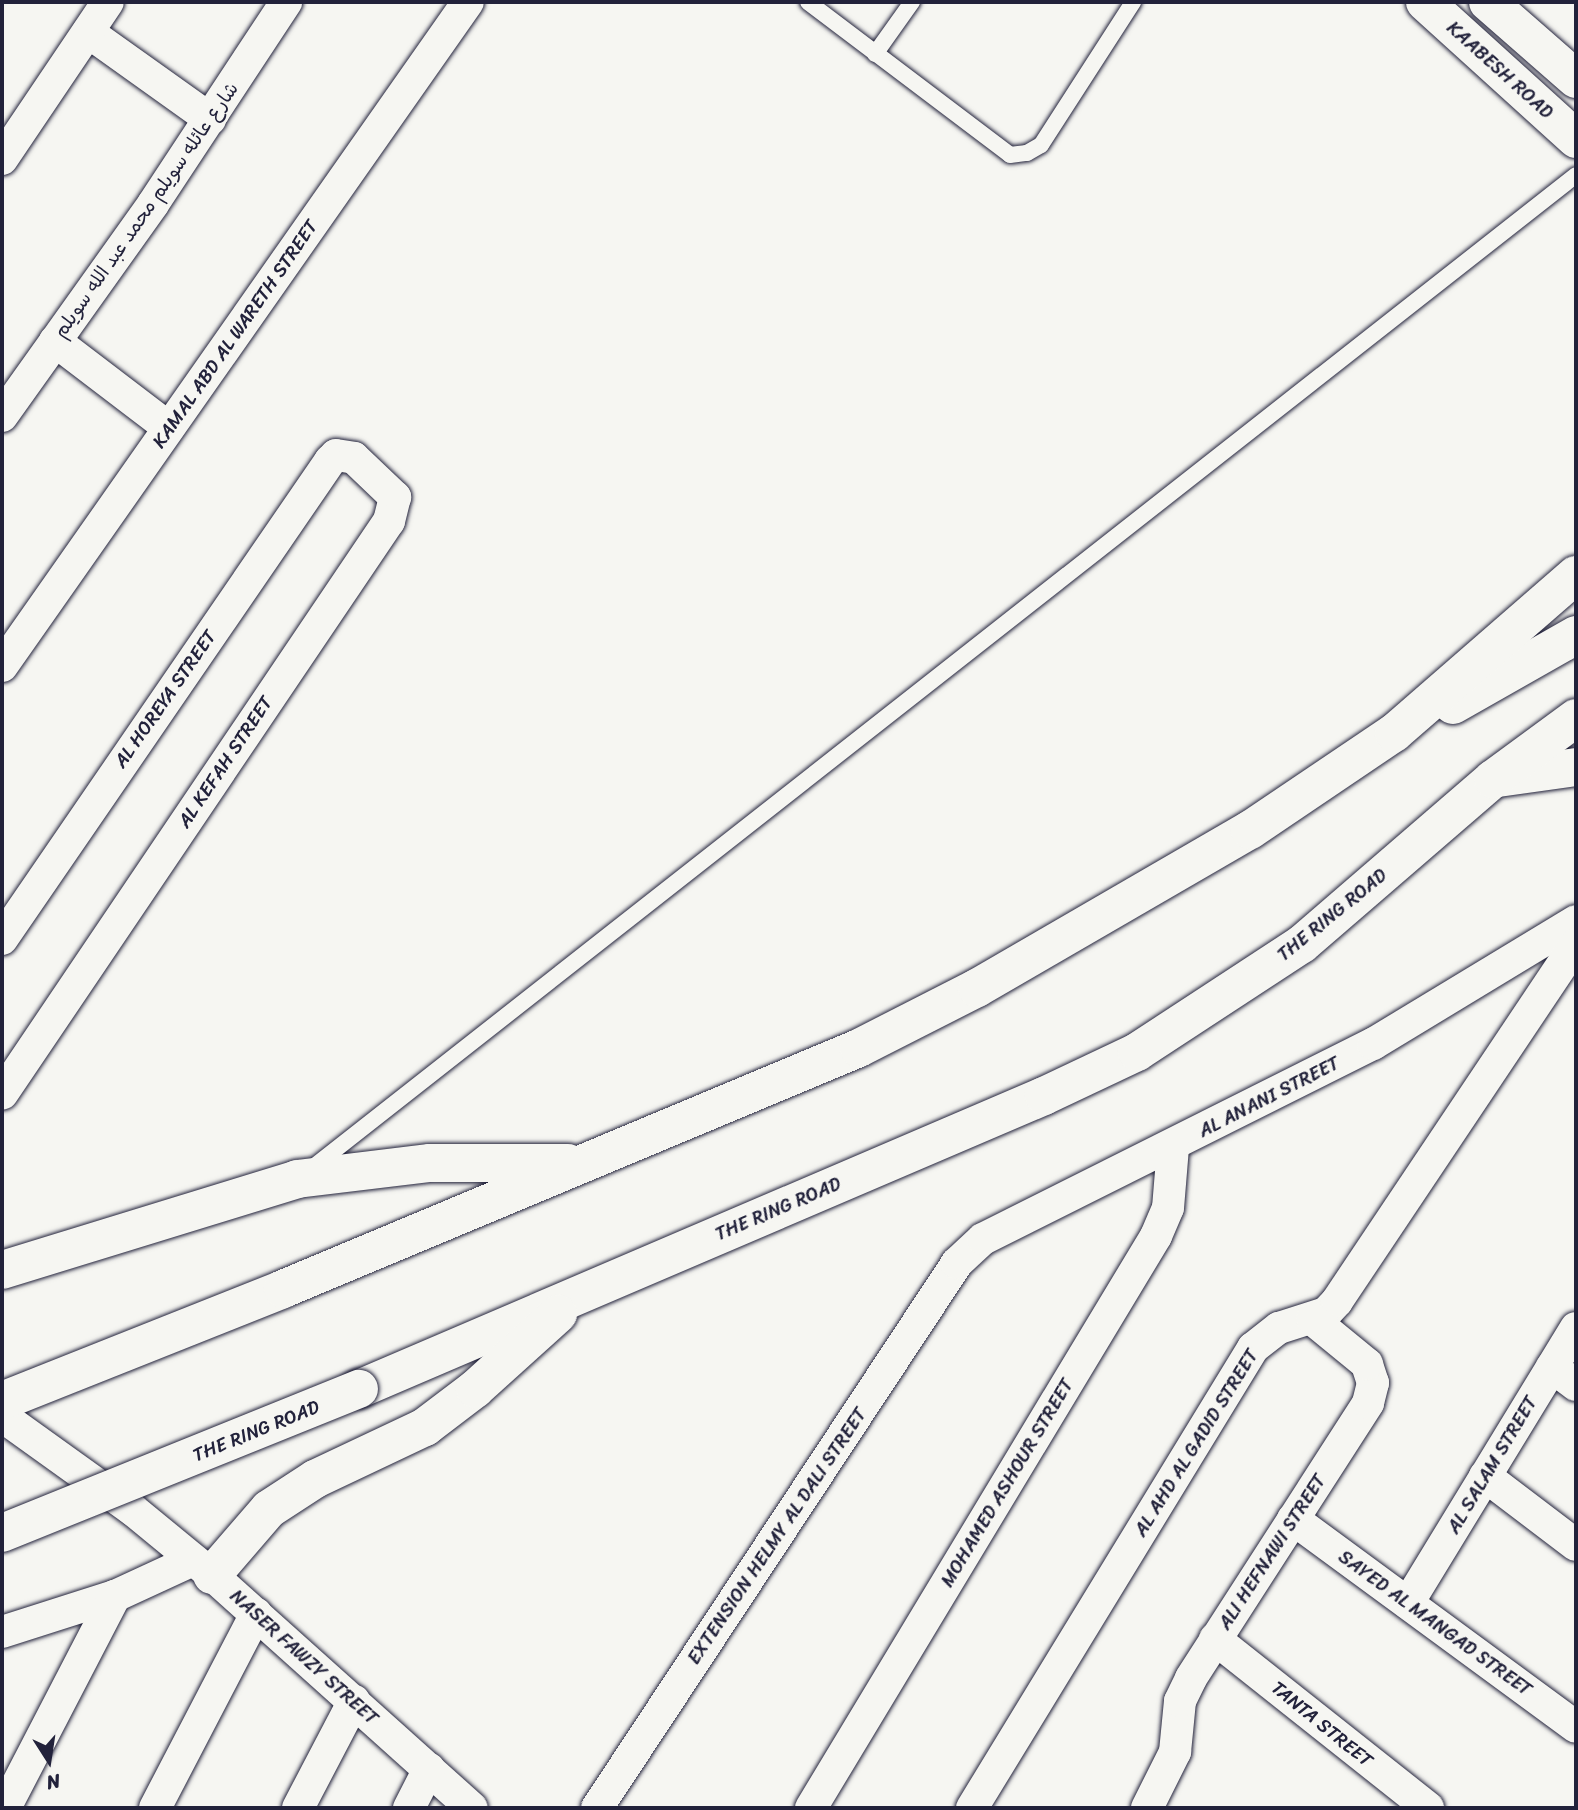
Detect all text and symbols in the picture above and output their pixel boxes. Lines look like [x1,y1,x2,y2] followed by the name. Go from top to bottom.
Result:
[1442,16,1558,124] street label: KAABESH ROAD
[49,78,243,342] street label: شارع عائله سويلم محمد عبد الله سويلم
[147,215,323,453] street label: KAMAL ABD AL WARETH STREET
[109,625,221,773] street label: AL HOREYA STREET
[172,692,278,832] street label: AL KEFAH STREET
[1272,863,1392,967] street label: THE RING ROAD
[1196,1052,1342,1142] street label: AL ANANI STREET
[711,1172,845,1246] street label: THE RING ROAD
[1129,1345,1263,1541] street label: AL AHD AL GADID STREET
[936,1375,1078,1591] street label: MOHAMED ASHOUR STREET
[1442,1392,1542,1538] street label: AL SALAM STREET
[189,1395,323,1467] street label: THE RING ROAD
[683,1404,871,1668] street label: EXTENSION HELMY AL DALI STREET
[1213,1469,1331,1635] street label: ALI HEFNAWI STREET
[1333,1545,1537,1701] street label: SAYED AL MANGAD STREET
[225,1584,383,1730] street label: NASER FAWZY STREET
[1267,1676,1377,1772] street label: TANTA STREET
[14,1726,84,1796] north arrow
[44,1765,63,1800] text: N

